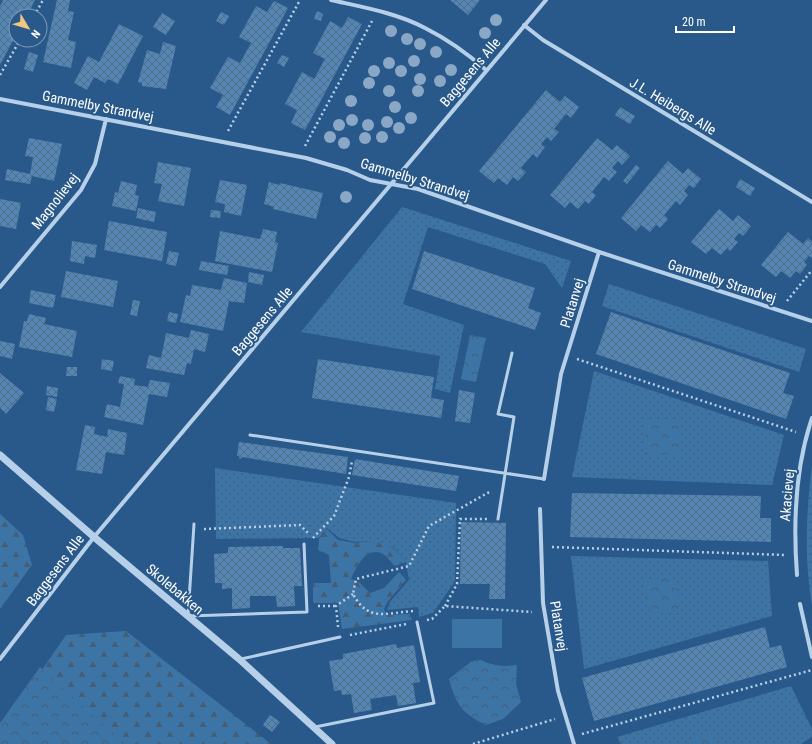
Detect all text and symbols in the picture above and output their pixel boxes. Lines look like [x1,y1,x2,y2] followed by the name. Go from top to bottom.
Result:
[8,8,48,48] north arrow
[676,8,734,34] scale bar
[682,15,706,29] text: 20 m
[28,27,43,41] text: N
[437,34,504,110] street label: Baggesens Alle
[627,74,719,138] street label: J.L. Heibergs Alle
[41,87,155,125] street label: Gammelby Strandvej
[359,155,471,203] street label: Gammelby Strandvej
[28,170,82,232] street label: Magnolievej
[666,256,778,306] street label: Gammelby Strandvej
[557,276,587,330] street label: Platanvej
[229,283,296,359] street label: Baggesens Alle
[777,468,797,522] street label: Akacievej
[23,531,87,609] street label: Baggesens Alle
[143,560,207,618] street label: Skolebakken
[547,600,571,652] street label: Platanvej

